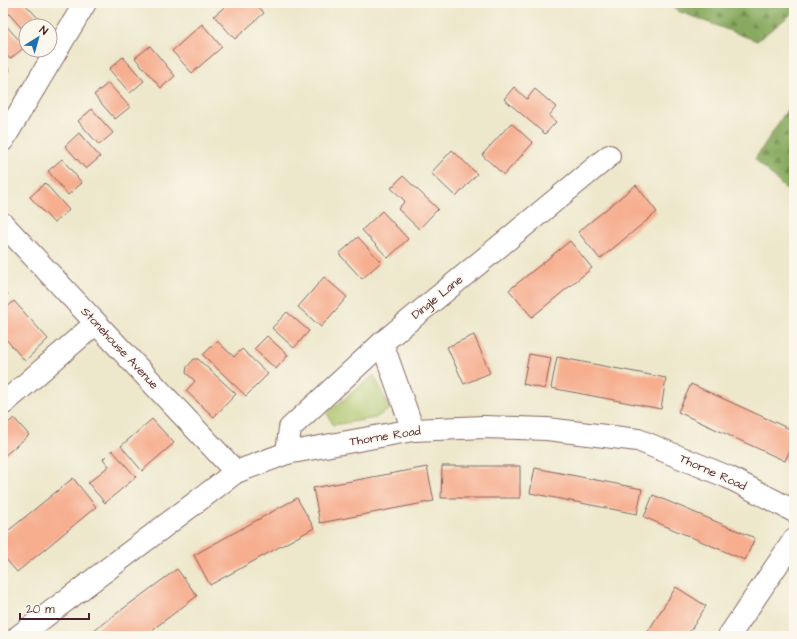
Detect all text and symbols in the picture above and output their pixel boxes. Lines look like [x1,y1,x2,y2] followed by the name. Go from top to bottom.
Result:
[18,18,58,58] north arrow
[36,22,51,39] text: N
[408,271,468,324] street label: Dingle Lane
[77,303,163,394] street label: Stonehouse Avenue
[348,422,422,450] street label: Thorne Road
[677,450,749,495] street label: Thorne Road
[20,595,89,621] scale bar
[26,601,55,618] text: 20 m

